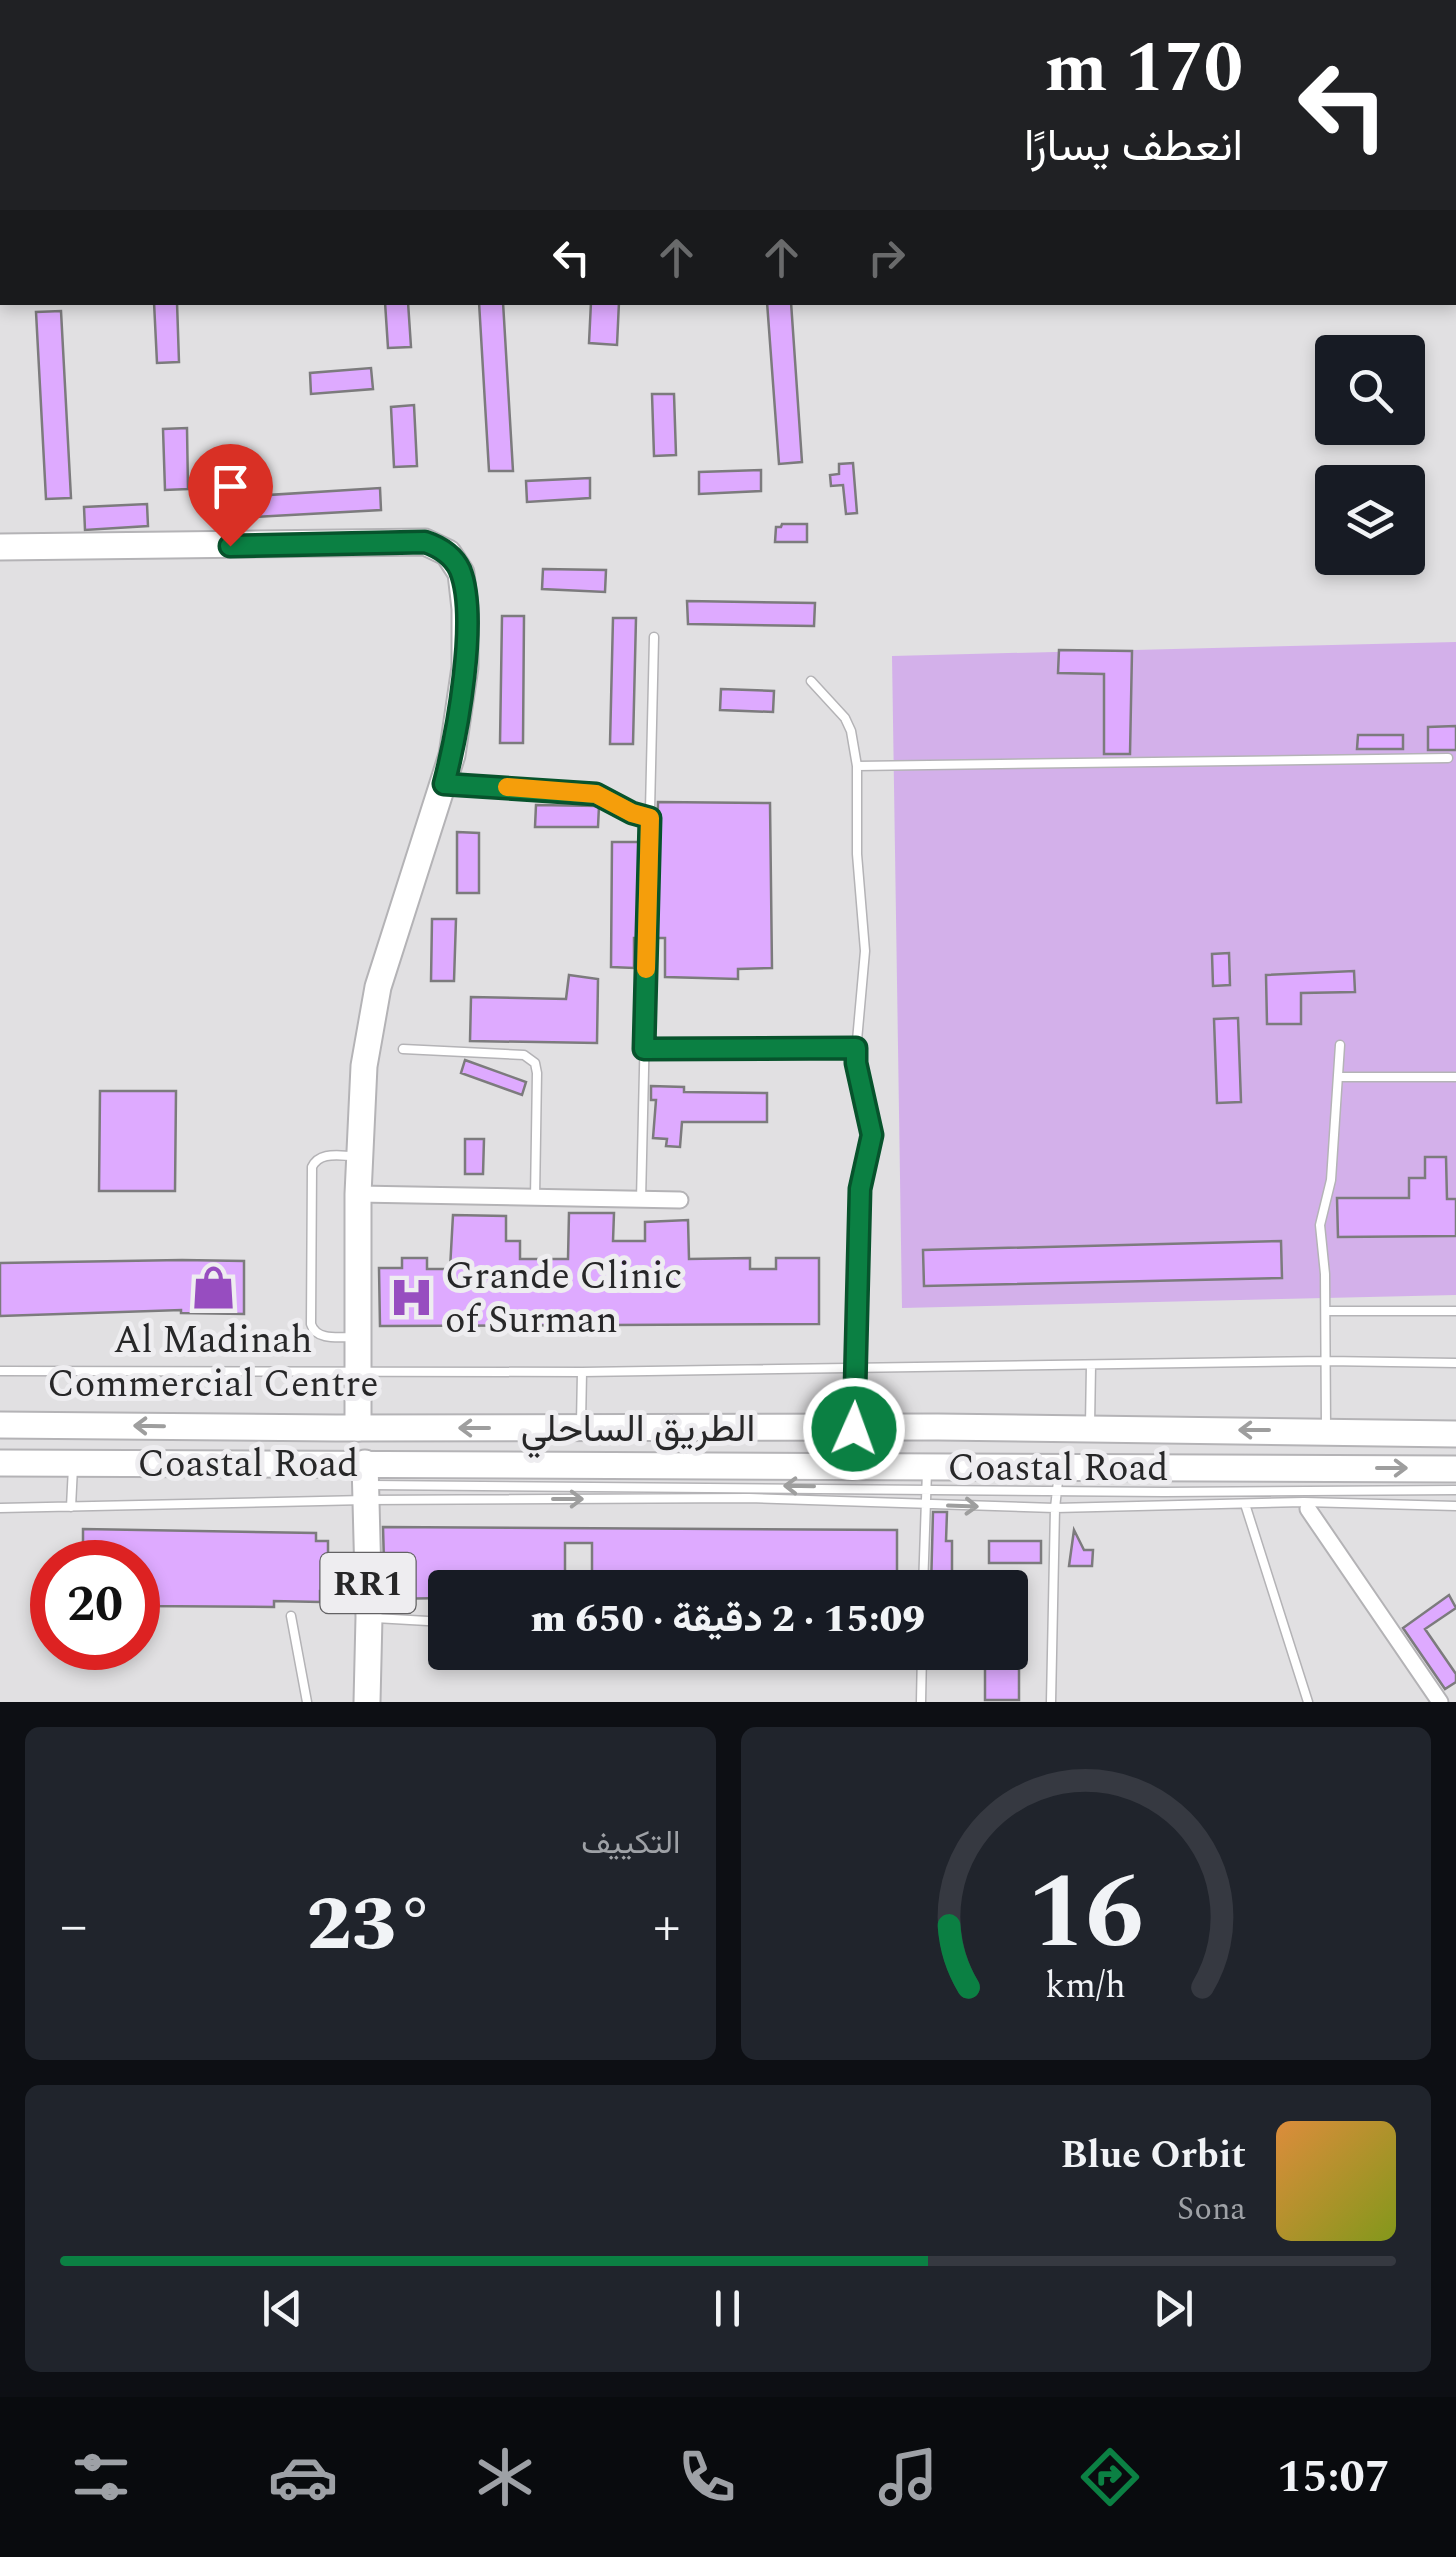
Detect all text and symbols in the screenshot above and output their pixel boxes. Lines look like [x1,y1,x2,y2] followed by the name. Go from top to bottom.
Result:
[1045,16,1243,122] text: 170 m
[1278,40,1408,170] icon: left
[1024,112,1243,181] text: انعطف يسارًا
[544,230,599,285] icon: left
[649,230,704,285] icon: ahead
[754,230,809,285] icon: ahead
[859,230,914,285] icon: right
[1315,335,1425,575] map controls
[1315,335,1425,445] button: search
[188,444,273,547] pin
[203,459,258,514] icon: arrive
[1315,465,1425,575] button: layers
[445,1248,682,1350] place label: Grande Clinic of Surman
[189,1263,237,1311] shop icon: Al Madinah Commercial Centre
[388,1273,436,1321] hospital icon: Grande Clinic of Surman
[47,1312,379,1414] place label: Al Madinah Commercial Centre
[802,1377,906,1481] position arrow
[521,1401,755,1459] street label: الطريق الساحلي
[133,1416,166,1436] one-way arrow
[458,1418,490,1438] one-way arrow
[1238,1420,1270,1440] one-way arrow
[137,1436,359,1494] street label: Coastal Road
[947,1440,1169,1498] street label: Coastal Road
[1376,1458,1408,1478] one-way arrow
[783,1477,815,1496] one-way arrow
[550,1490,583,1508] one-way arrow
[946,1496,978,1515] one-way arrow
[30,1540,160,1670] speed limit sign: 20
[320,1553,416,1613] road number: RR1
[531,1591,925,1649] text: 15:09 · 2 دقيقة · 650 m
[581,1819,681,1868] text: التكييف
[1027,1835,1144,1993] text: 16
[306,1869,434,1983] text: 23°
[60,1885,88,1968] text: −
[653,1885,680,1968] text: +
[1046,1959,1126,2014] text: km/h
[1061,2127,1246,2185] text: Blue Orbit
[1177,2185,1246,2234] text: Sona
[255,2281,310,2336] icon: previous
[700,2281,755,2336] icon: pause
[1146,2281,1201,2336] icon: next
[66,2442,136,2512] icon: filters
[268,2442,338,2512] icon: car
[470,2442,540,2512] icon: climate
[672,2442,742,2512] icon: phone
[873,2442,943,2512] icon: music
[1075,2442,1145,2512] icon: directions
[1277,2443,1390,2512] text: 15:07

